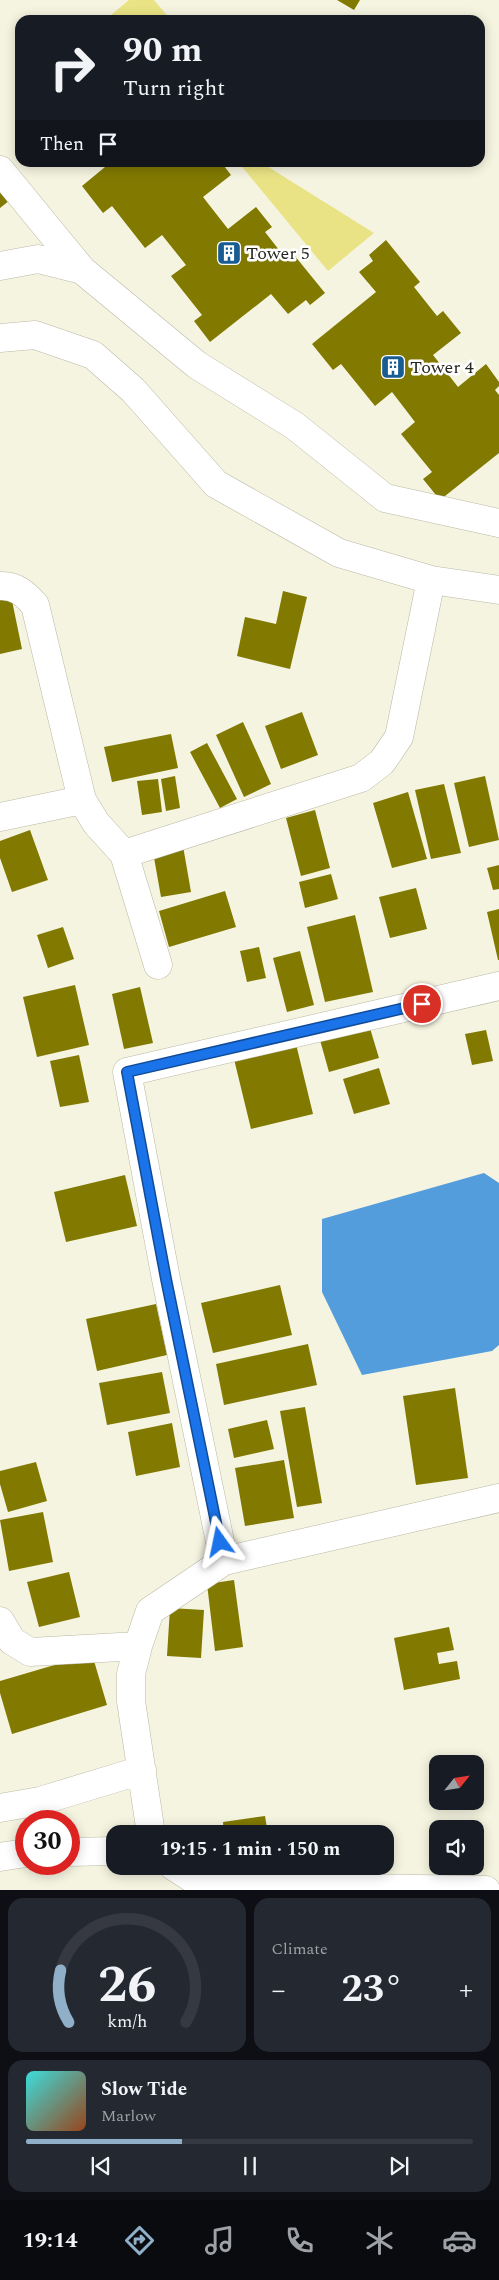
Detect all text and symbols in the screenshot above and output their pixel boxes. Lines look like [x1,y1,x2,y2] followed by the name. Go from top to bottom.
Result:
[123,24,203,77] text: 90 m
[40,35,105,100] icon: right
[123,72,225,105] text: Turn right
[40,130,84,159] text: Then
[94,130,122,158] icon: arrive
[216,240,242,266] building icon: Tower 5
[246,240,310,267] place label: Tower 5
[380,354,406,380] building icon: Tower 4
[410,354,474,381] place label: Tower 4
[401,983,443,1025] pin
[408,990,436,1018] icon: arrive
[193,1515,245,1567] position arrow
[429,1755,484,1810] north arrow
[429,1755,484,1875] map controls
[15,1810,80,1875] speed limit sign: 30
[429,1820,484,1875] button: sound
[160,1835,340,1864] text: 19:15 · 1 min · 150 m
[272,1937,328,1961] text: Climate
[98,1946,156,2025] text: 26
[341,1961,403,2019] text: 23°
[272,1969,286,2012] text: −
[459,1969,473,2012] text: +
[107,2008,147,2035] text: km/h
[101,2075,187,2104] text: Slow Tide
[101,2104,156,2128] text: Marlow
[87,2152,115,2180] icon: previous
[236,2152,264,2180] icon: pause
[385,2152,413,2180] icon: next
[122,2223,157,2258] icon: directions
[202,2223,237,2258] icon: music
[282,2223,317,2258] icon: phone
[362,2223,397,2258] icon: climate
[442,2223,477,2258] icon: car
[22,2224,78,2257] text: 19:14

